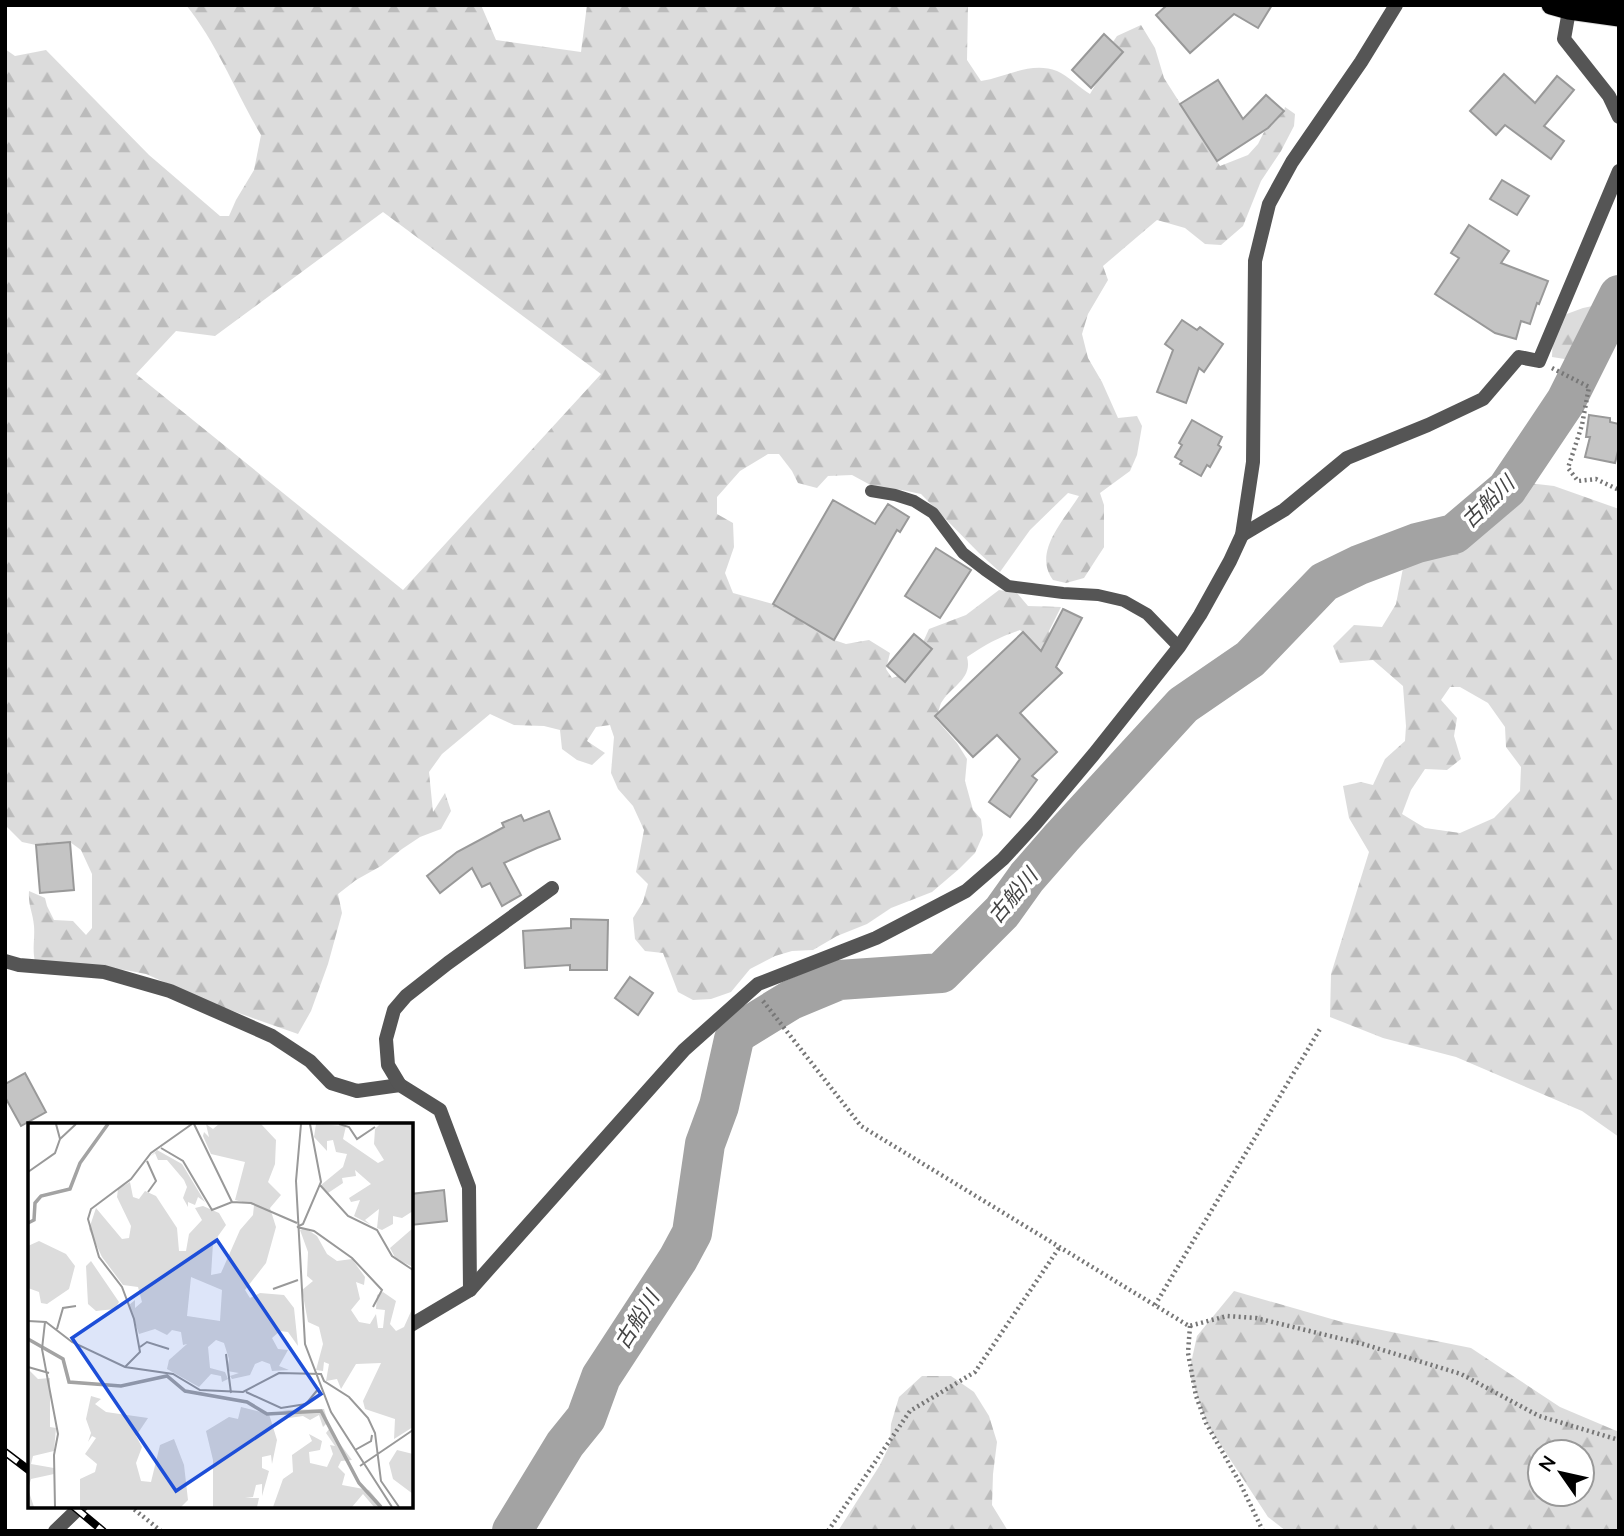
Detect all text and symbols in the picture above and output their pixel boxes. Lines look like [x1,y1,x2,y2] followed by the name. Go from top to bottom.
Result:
[1456,469,1522,534] water label: 古船川
[982,861,1045,929] water label: 古船川
[28,1123,413,1508] inset map
[608,1284,667,1354] water label: 古船川
[1526,1438,1596,1508] north arrow
[1533,1451,1562,1477] text: N

